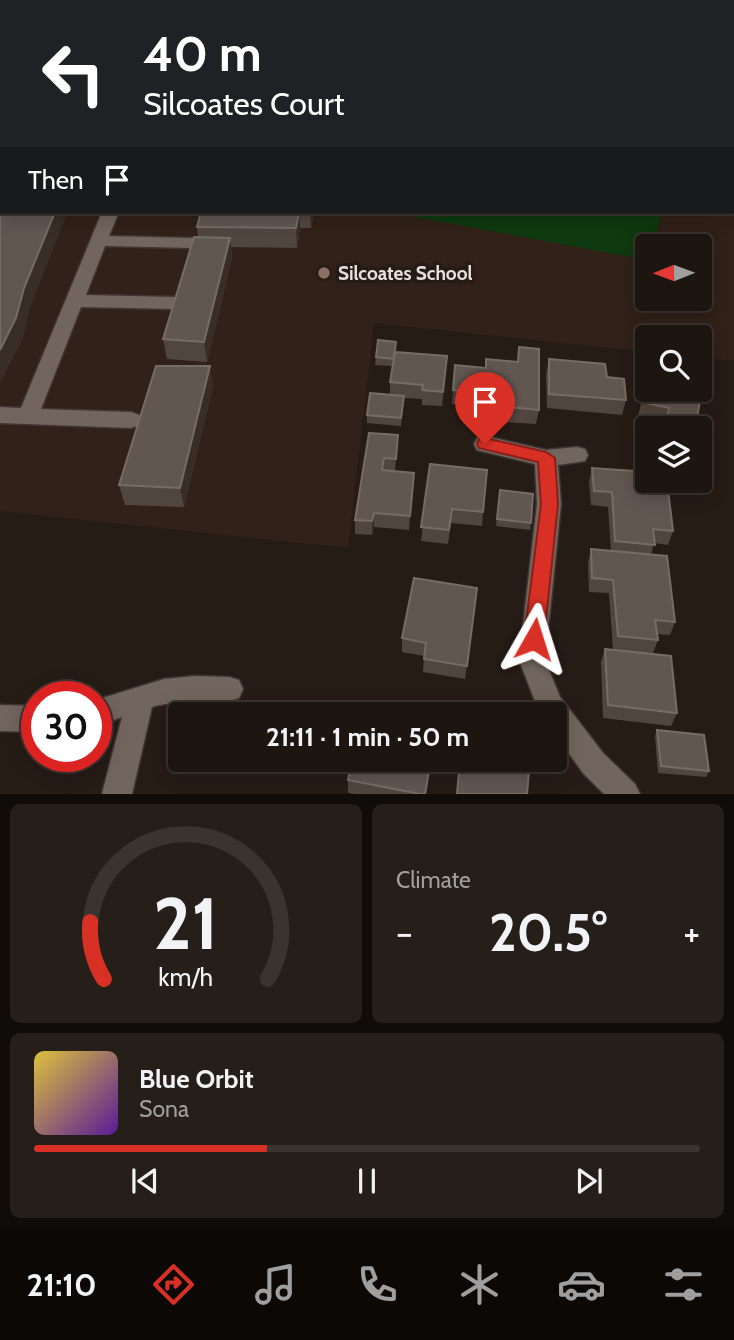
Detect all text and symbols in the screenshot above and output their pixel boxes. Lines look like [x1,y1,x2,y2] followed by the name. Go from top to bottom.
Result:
[143,24,262,83] text: 40 m
[28,28,119,119] icon: left
[143,84,345,123] text: Silcoates Court
[98,161,136,199] icon: arrive
[28,164,84,196] text: Then
[635,234,712,312] north arrow
[635,234,712,493] map controls
[338,262,473,285] place label: Silcoates School
[316,265,332,281] marker: Silcoates School
[635,325,712,402] button: search
[455,372,515,444] pin
[466,383,504,421] icon: arrive
[635,416,712,493] button: layers
[497,602,571,676] position arrow
[21,681,112,772] speed limit sign: 30
[266,721,469,753] text: 21:11 · 1 min · 50 m
[396,866,471,894] text: Climate
[153,880,219,968] text: 21
[489,901,607,964] text: 20.5°
[396,909,413,956] text: −
[683,909,700,956] text: +
[159,962,213,992] text: km/h
[139,1063,254,1095] text: Blue Orbit
[139,1095,189,1123] text: Sona
[126,1162,164,1200] icon: previous
[348,1162,386,1200] icon: pause
[570,1162,608,1200] icon: next
[149,1260,198,1309] icon: directions
[251,1260,300,1309] icon: music
[353,1260,402,1309] icon: phone
[455,1260,504,1309] icon: climate
[557,1260,606,1309] icon: car
[659,1260,708,1309] icon: filters
[26,1265,97,1304] text: 21:10

